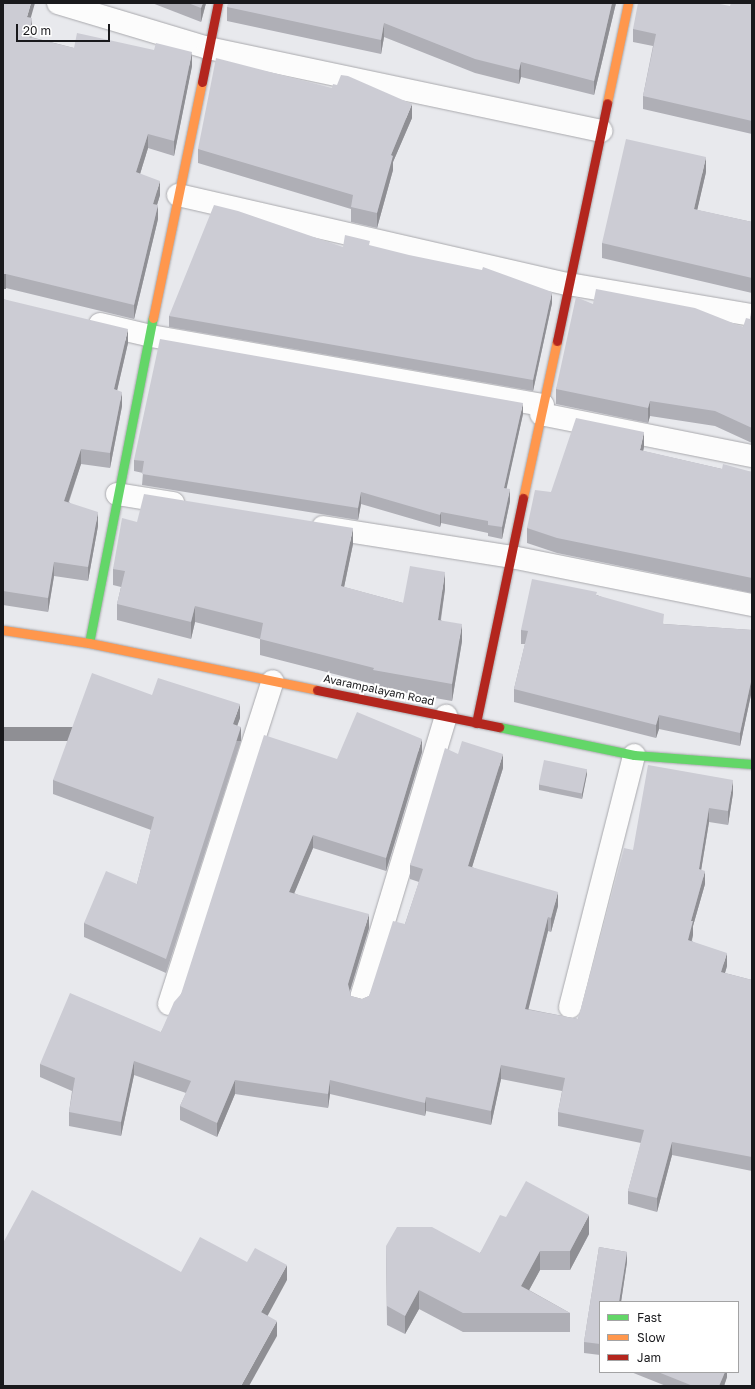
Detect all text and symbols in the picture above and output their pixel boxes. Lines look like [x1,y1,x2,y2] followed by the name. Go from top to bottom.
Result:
[18,16,112,42] scale bar
[23,23,51,38] text: 20 m
[322,672,436,708] street label: Avarampalayam Road
[599,1301,739,1373] legend
[637,1310,662,1325] text: Fast
[637,1330,665,1345] text: Slow
[637,1350,661,1365] text: Jam

